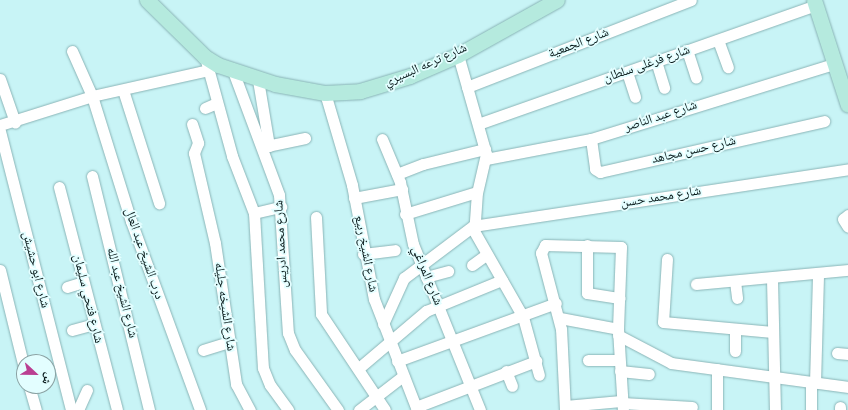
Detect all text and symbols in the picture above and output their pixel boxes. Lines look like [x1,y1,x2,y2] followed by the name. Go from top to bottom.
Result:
[547,25,611,63] street label: شارع الجمعية
[382,41,470,91] street label: شارع ترعه البسيري
[602,43,692,87] street label: شارع فرغلى سلطان
[623,98,699,136] street label: شارع عبد الناصر
[651,134,737,168] street label: شارع حسن مجاهد
[620,184,702,212] street label: شارع محمد حسن
[272,200,292,288] street label: شارع محمد ادريس
[120,206,166,302] street label: درب الشيخ عبد العال
[350,214,380,294] street label: شارع الشيخ ربيع
[18,230,52,310] street label: شارع ابو حشيش
[407,244,445,308] street label: شارع المراغي
[102,246,140,340] street label: شارع الشيخ عبد الله
[68,253,106,345] street label: شارع فتحي سليمان
[210,262,238,352] street label: شارع الشيخه جليله
[16,354,56,394] north arrow
[36,369,58,387] text: ش

